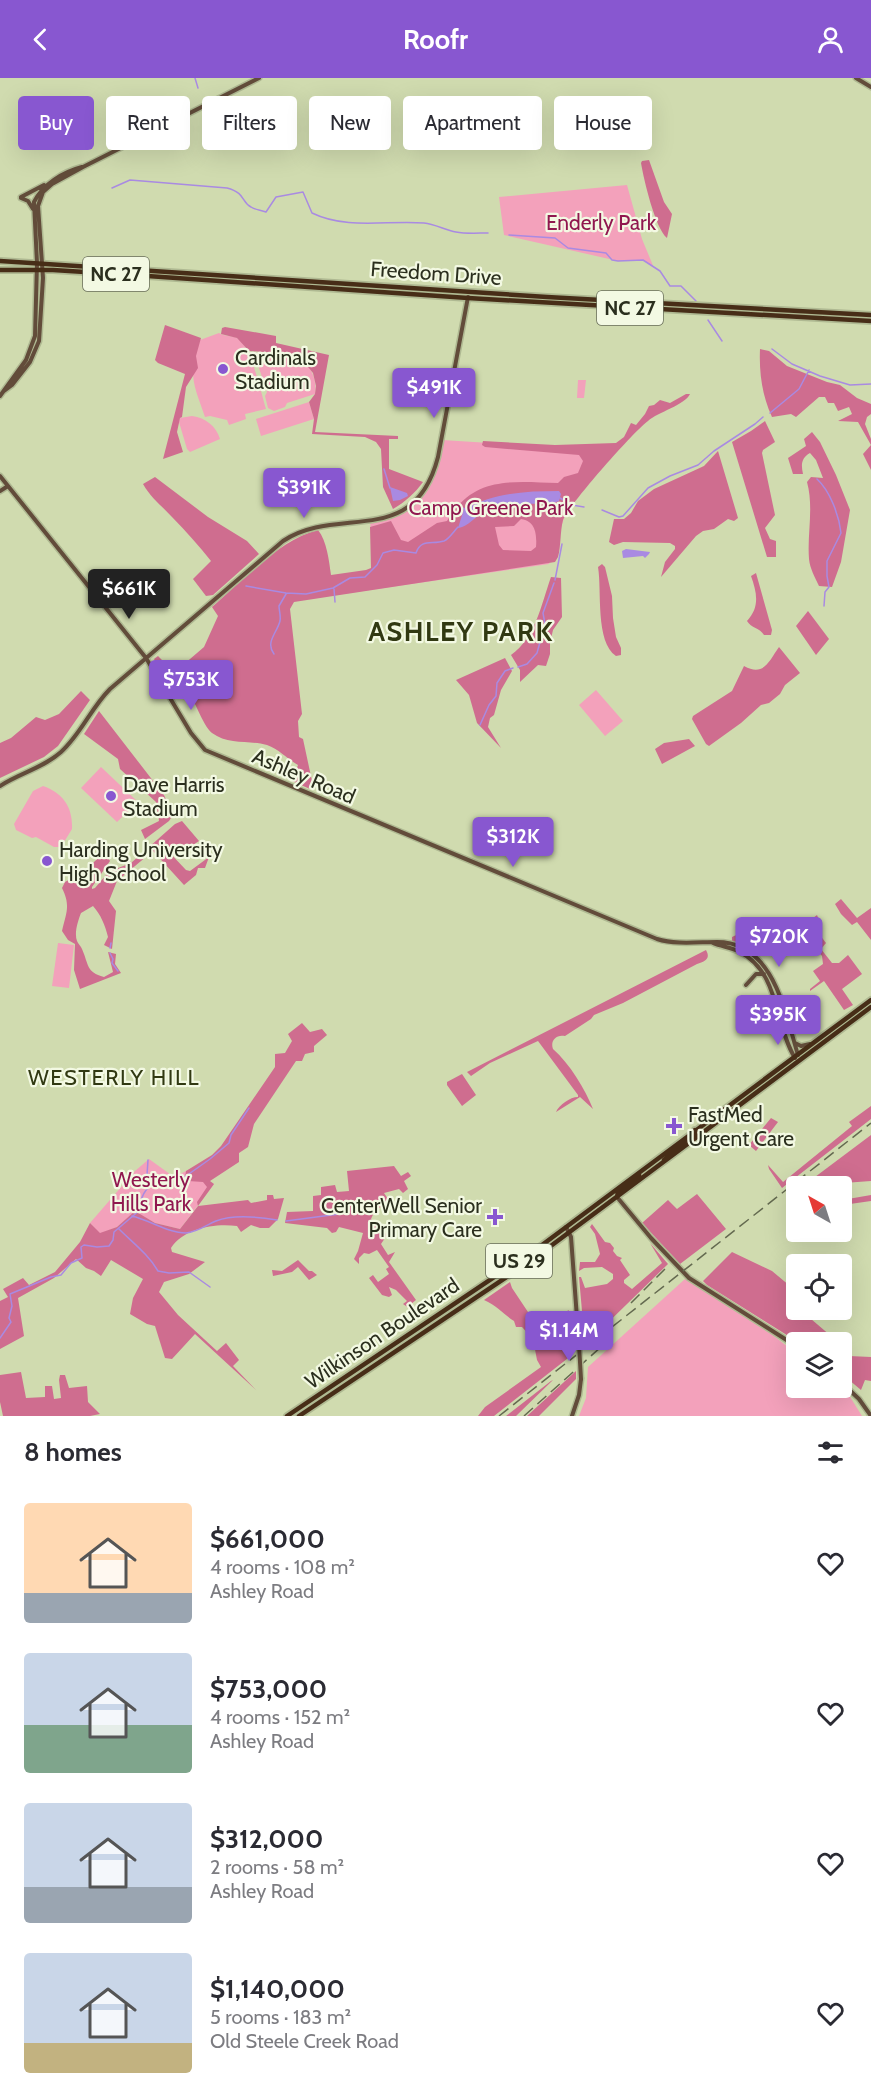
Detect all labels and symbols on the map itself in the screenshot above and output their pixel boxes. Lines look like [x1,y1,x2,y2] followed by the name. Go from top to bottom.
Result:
[546,210,657,235] park label: Enderly Park
[370,256,503,290] street label: Freedom Drive
[83,257,149,291] road number: NC 27
[597,291,663,325] road number: NC 27
[235,345,316,394] place label: Cardinals Stadium
[216,362,230,376] marker: Cardinals Stadium
[392,368,476,419] pin: $491K
[262,468,346,519] pin: $391K
[409,495,574,520] park label: Camp Greene Park
[87,569,171,620] pin: $661K
[368,615,554,648] district label: ASHLEY PARK
[149,660,233,711] pin: $753K
[249,743,359,809] street label: Ashley Road
[123,772,225,821] place label: Dave Harris Stadium
[104,789,118,803] marker: Dave Harris Stadium
[471,817,555,868] pin: $312K
[59,837,223,886] place label: Harding University High School
[40,854,54,868] marker: Harding University High School
[737,917,821,968] pin: $720K
[736,995,820,1046] pin: $395K
[28,1064,200,1091] district label: WESTERLY HILL
[688,1102,794,1151] place label: FastMed Urgent Care
[665,1117,683,1135] marker: FastMed Urgent Care
[111,1167,192,1216] park label: Westerly Hills Park
[786,1176,852,1242] north arrow
[321,1193,482,1242] place label: CenterWell Senior Primary Care
[486,1208,504,1226] marker: CenterWell Senior Primary Care
[486,1244,552,1278] road number: US 29
[300,1272,464,1394] street label: Wilkinson Boulevard
[520,1311,618,1362] pin: $1.14M

